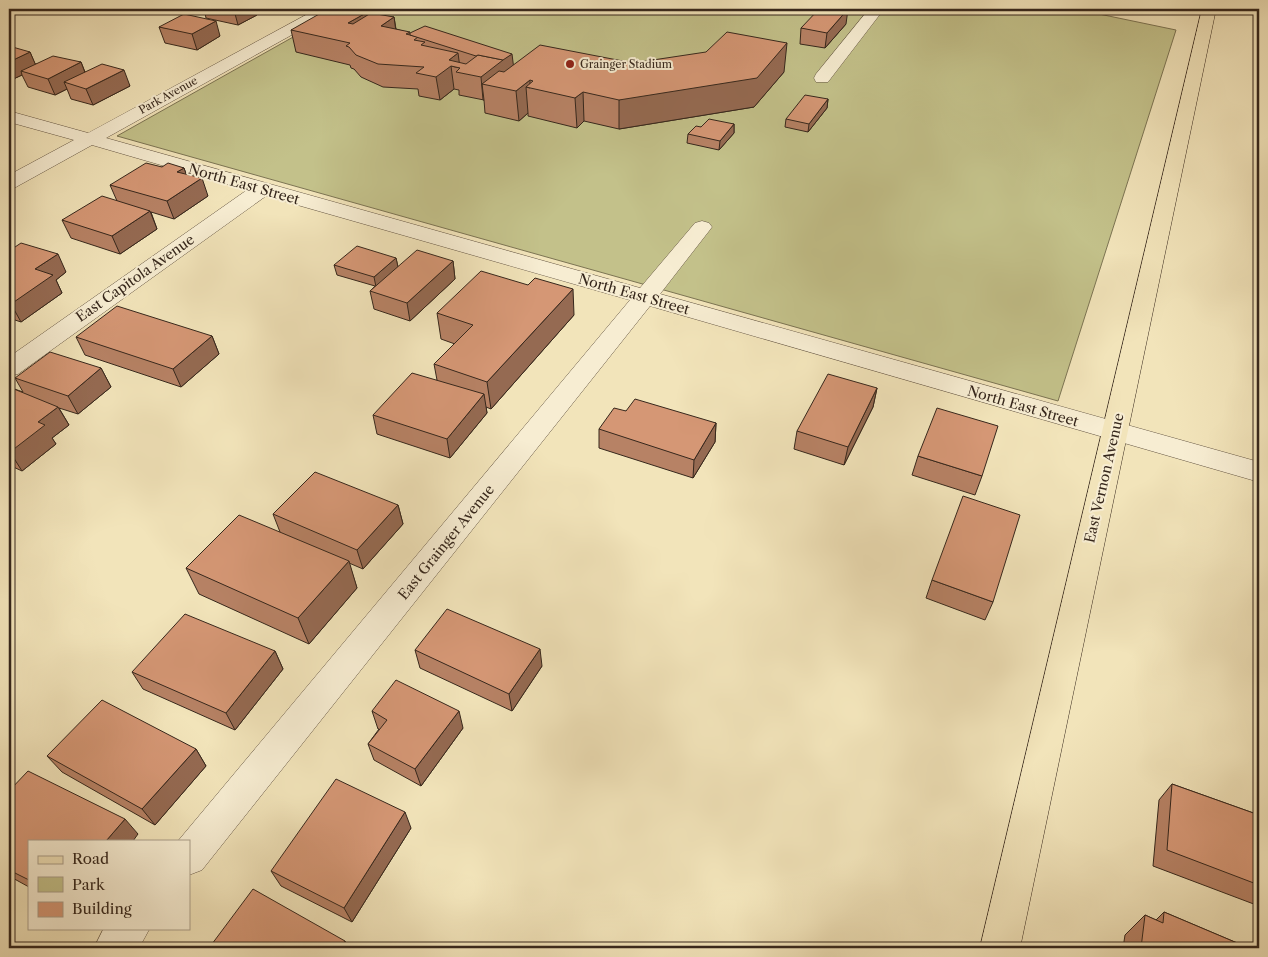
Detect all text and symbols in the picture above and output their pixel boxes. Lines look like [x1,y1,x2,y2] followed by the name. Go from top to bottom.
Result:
[580,57,673,71] place label: Grainger Stadium
[564,58,576,70] marker: Grainger Stadium
[136,73,200,117] street label: Park Avenue
[186,160,302,208] street label: North East Street
[72,230,198,326] street label: East Capitola Avenue
[576,270,692,318] street label: North East Street
[965,382,1081,430] street label: North East Street
[1080,411,1128,545] street label: East Vernon Avenue
[394,481,498,603] street label: East Grainger Avenue
[28,840,190,930] legend
[72,849,109,868] text: Road
[72,875,106,894] text: Park
[72,899,132,918] text: Building

